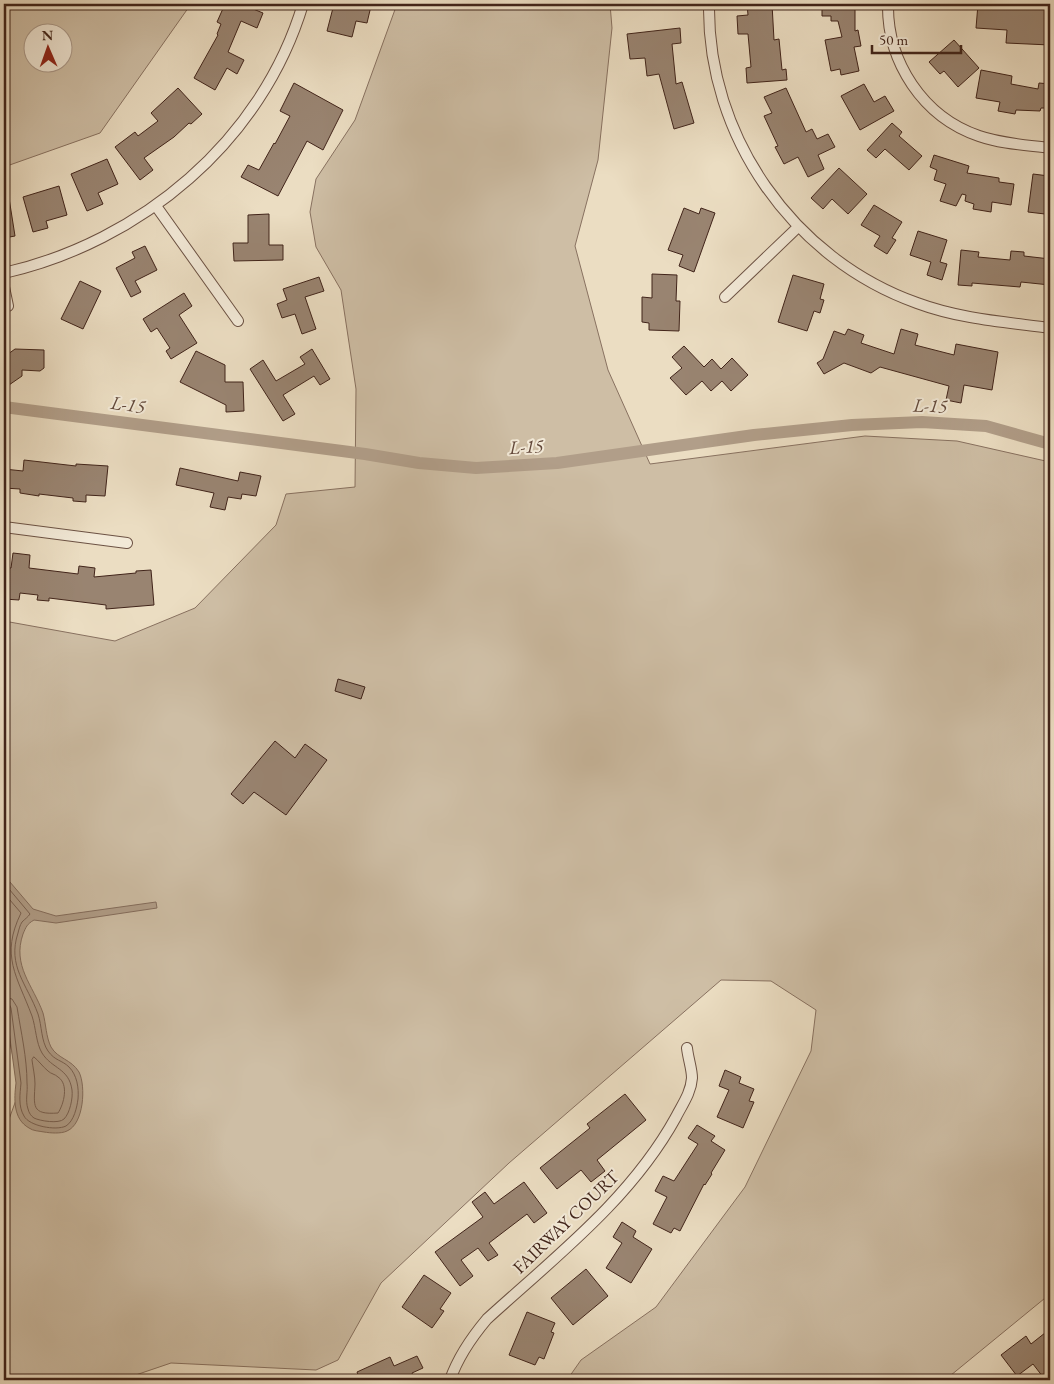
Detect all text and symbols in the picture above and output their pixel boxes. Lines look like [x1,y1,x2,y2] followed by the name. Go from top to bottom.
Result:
[22,22,72,72] north arrow
[872,22,960,54] scale bar
[42,26,54,44] text: N
[879,30,908,49] text: 50 m
[108,390,147,419] water label: L-15
[912,393,948,418] water label: L-15
[507,433,545,460] water label: L-15
[508,1164,624,1278] street label: FAIRWAY COURT

